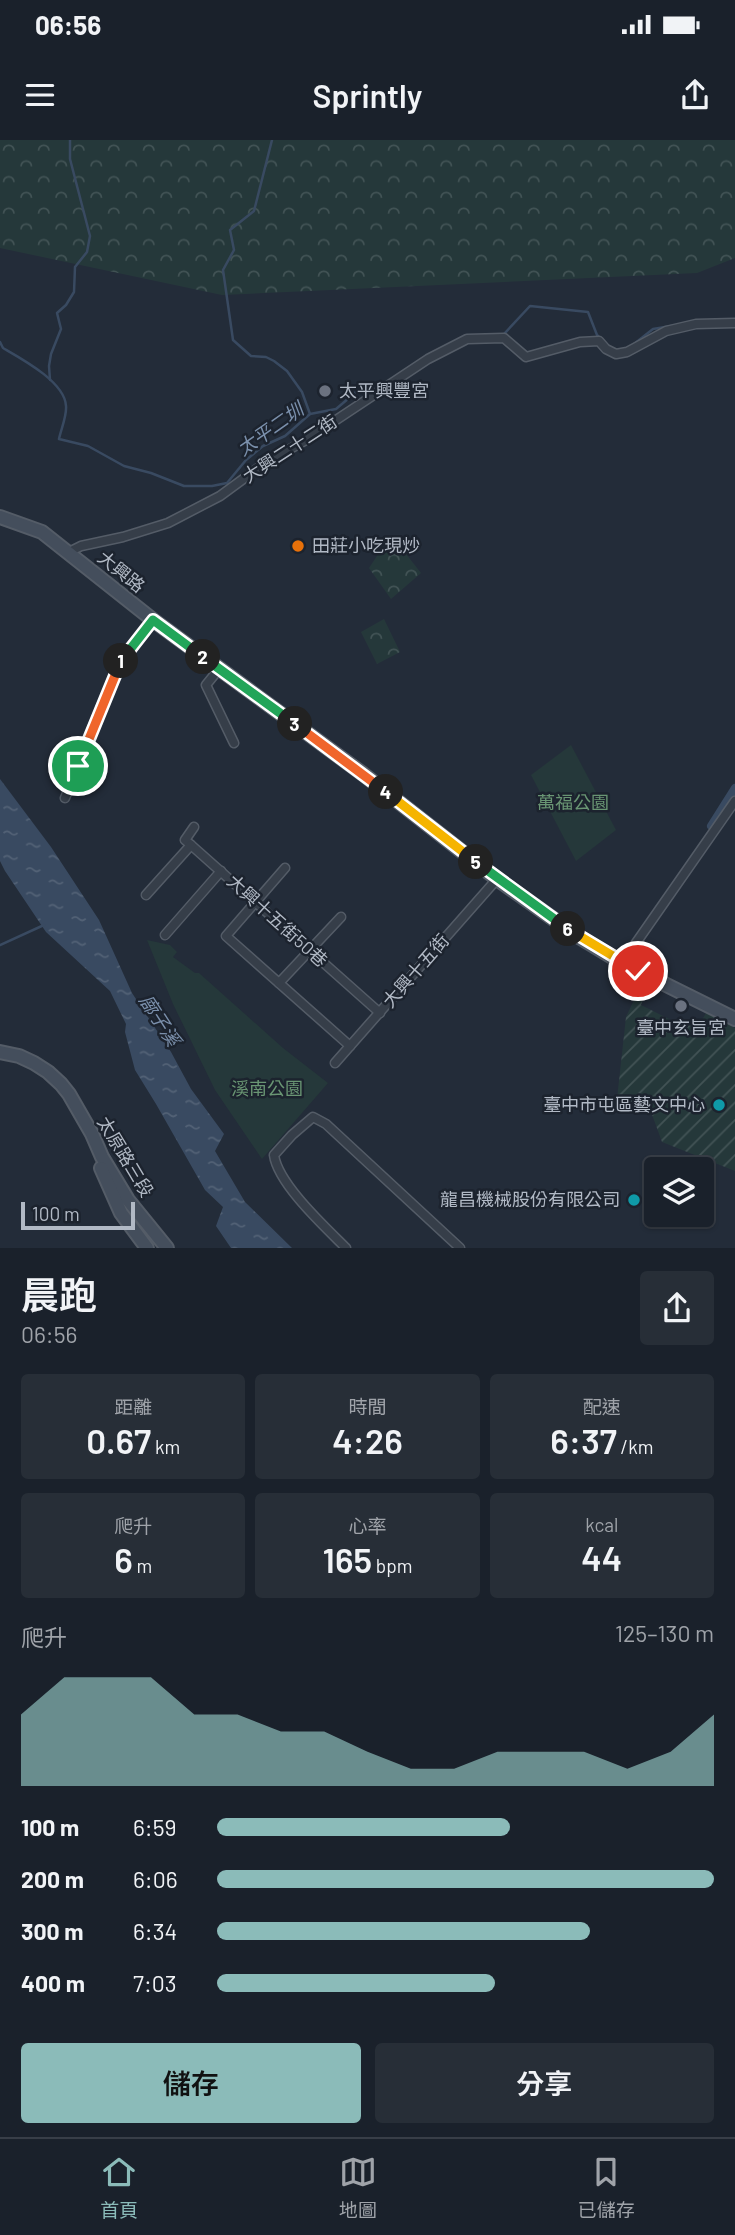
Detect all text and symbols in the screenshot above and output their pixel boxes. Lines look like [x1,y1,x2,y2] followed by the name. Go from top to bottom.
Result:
[35,9,101,40] text: 06:56
[21,76,59,114] icon: menu
[313,76,422,114] text: Sprintly
[676,76,714,114] icon: share
[339,379,429,401] place label: 太平興豐宮
[317,383,333,399] marker: 太平興豐宮
[232,396,310,460] water label: 太平二圳
[238,410,341,487] street label: 大興二十二街
[312,534,420,556] place label: 田莊小吃現炒
[290,538,306,554] marker: 田莊小吃現炒
[94,546,150,597] street label: 大興路
[186,640,220,674] pin: 2
[104,644,138,678] pin: 1
[197,645,208,668] text: 2
[117,649,124,672] text: 1
[278,706,312,742] pin: 3
[289,712,300,735] text: 3
[48,736,108,796] pin
[59,747,97,785] icon: arrive
[368,774,404,810] pin: 4
[380,780,391,803] text: 4
[537,791,609,813] park label: 萬福公園
[458,844,494,880] pin: 5
[470,850,481,873] text: 5
[223,869,332,971] street label: 大興十五街50巷
[550,912,586,946] pin: 6
[562,917,573,940] text: 6
[377,929,453,1012] street label: 大興十五街
[608,941,668,1001] pin
[619,952,657,990] icon: check
[135,990,187,1052] water label: 廍子溪
[673,998,689,1014] marker: 臺中玄旨宮
[636,1016,726,1038] place label: 臺中玄旨宮
[231,1077,303,1099] park label: 溪南公園
[543,1093,705,1115] place label: 臺中市屯區藝文中心
[711,1097,727,1113] marker: 臺中市屯區藝文中心
[93,1112,158,1201] street label: 太原路三段
[644,1157,714,1227] map controls
[644,1157,714,1227] button: layers
[440,1188,620,1210] place label: 龍昌機械股份有限公司
[626,1192,642,1208] marker: 龍昌機械股份有限公司
[21,1199,135,1231] scale bar
[32,1202,80,1225] text: 100 m
[21,1271,97,1317] text: 晨跑
[640,1271,714,1345] button: share
[21,1320,77,1348] text: 06:56
[114,1395,152,1418] text: 距離
[348,1395,387,1418] text: 時間
[583,1395,621,1418] text: 配速
[86,1419,151,1461] text: 0.67
[332,1419,403,1461] text: 4:26
[550,1419,617,1461] text: 6:37
[151,1435,180,1458] text: km
[617,1435,653,1458] text: /km
[585,1513,618,1536] text: kcal
[114,1514,152,1537] text: 爬升
[348,1514,387,1537] text: 心率
[581,1536,622,1578] text: 44
[114,1538,133,1580] text: 6
[323,1538,372,1580] text: 165
[133,1554,152,1577] text: m
[372,1554,412,1577] text: bpm
[615,1619,714,1647] text: 125–130 m
[21,1623,67,1651] text: 爬升
[21,1813,79,1841] text: 100 m
[133,1813,176,1841] text: 6:59
[21,1865,84,1893] text: 200 m
[133,1865,177,1893] text: 6:06
[21,1917,83,1945] text: 300 m
[133,1917,177,1945] text: 6:34
[21,1969,85,1997] text: 400 m
[133,1969,177,1997] text: 7:03
[21,2043,361,2123] button: 儲存
[375,2043,714,2123] button: 分享
[100,2153,138,2222] tab: 首頁
[339,2153,377,2222] tab: 地圖
[578,2153,635,2222] tab: 已儲存

